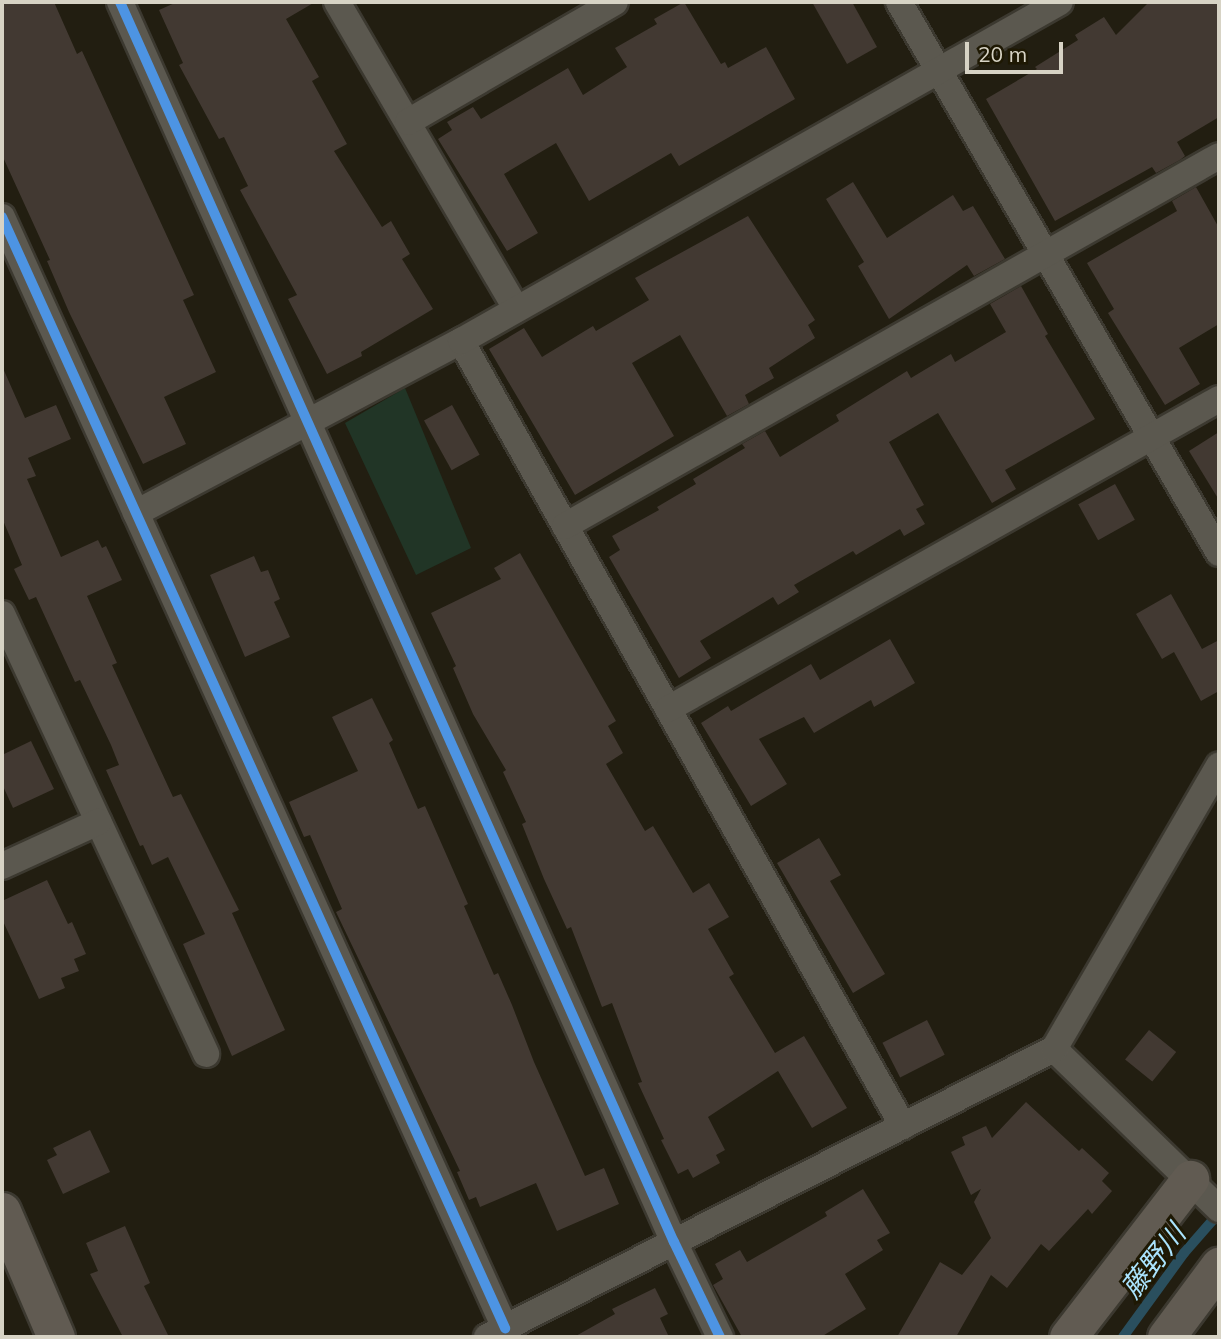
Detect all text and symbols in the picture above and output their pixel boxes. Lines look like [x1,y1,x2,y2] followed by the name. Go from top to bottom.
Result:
[969,28,1067,72] scale bar
[978,41,1027,67] text: 20 m
[1114,1218,1192,1304] water label: 藤野川

